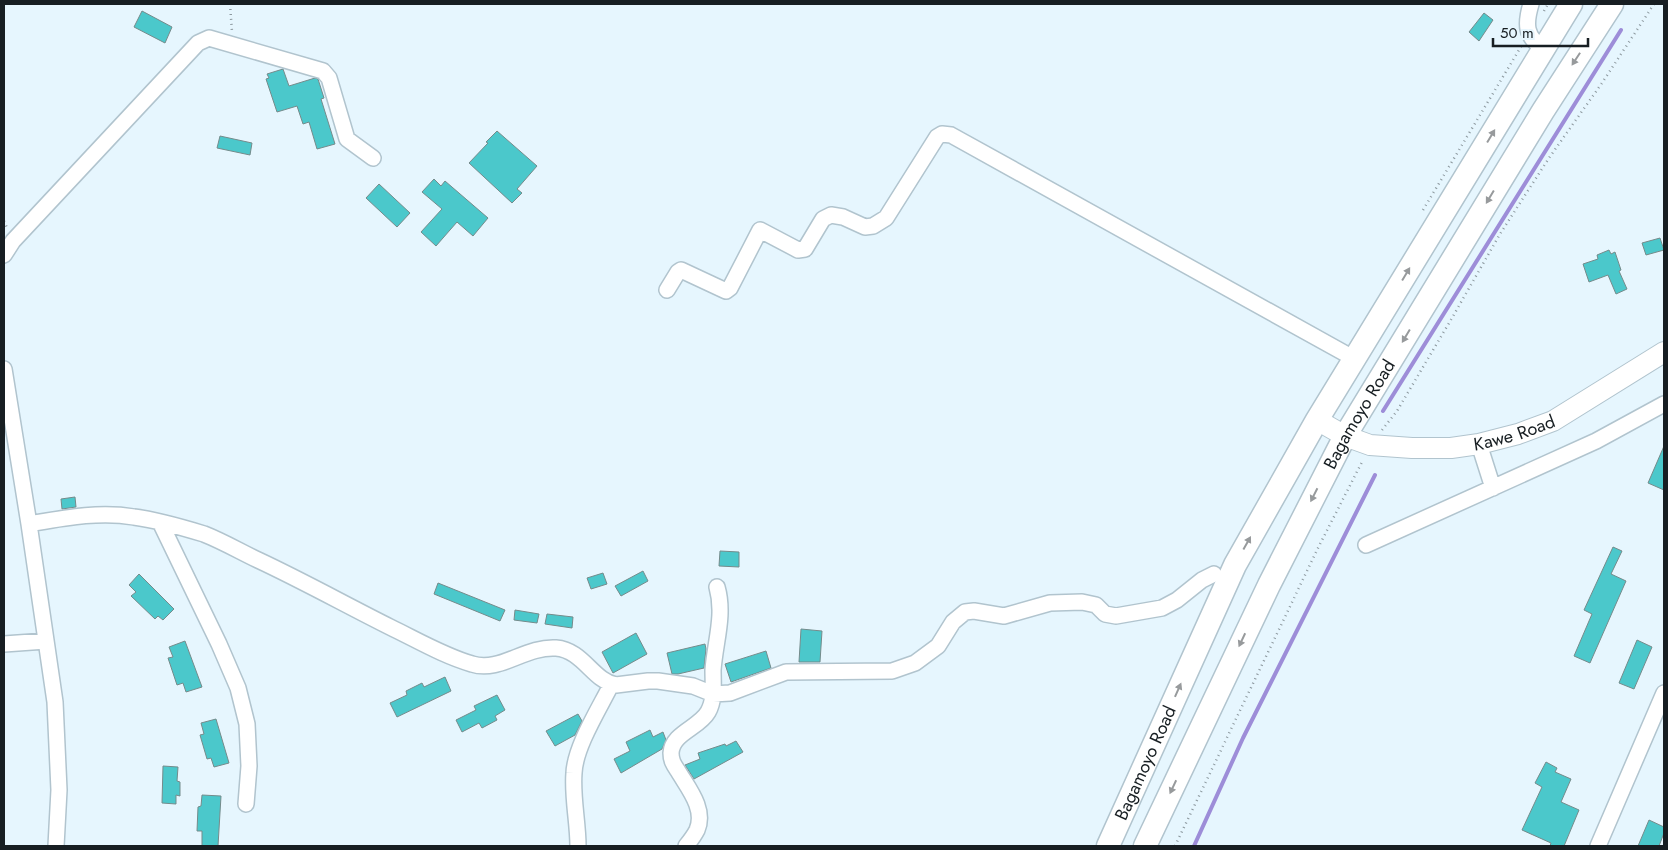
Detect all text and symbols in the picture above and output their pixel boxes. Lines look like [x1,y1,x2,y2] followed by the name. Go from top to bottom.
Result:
[1493,15,1588,47] scale bar
[1500,22,1534,44] text: 50 m
[1571,53,1581,66] one-way arrow
[1487,129,1496,142] one-way arrow
[1486,191,1495,204] one-way arrow
[1402,268,1411,281] one-way arrow
[1401,330,1410,343] one-way arrow
[1317,355,1402,474] street label: Bagamoyo Road
[1472,408,1559,458] street label: Kawe Road
[1310,488,1318,502] one-way arrow
[1243,537,1252,550] one-way arrow
[1238,633,1246,648] one-way arrow
[1175,683,1183,697] one-way arrow
[1108,702,1183,824] street label: Bagamoyo Road
[1168,780,1176,794] one-way arrow

